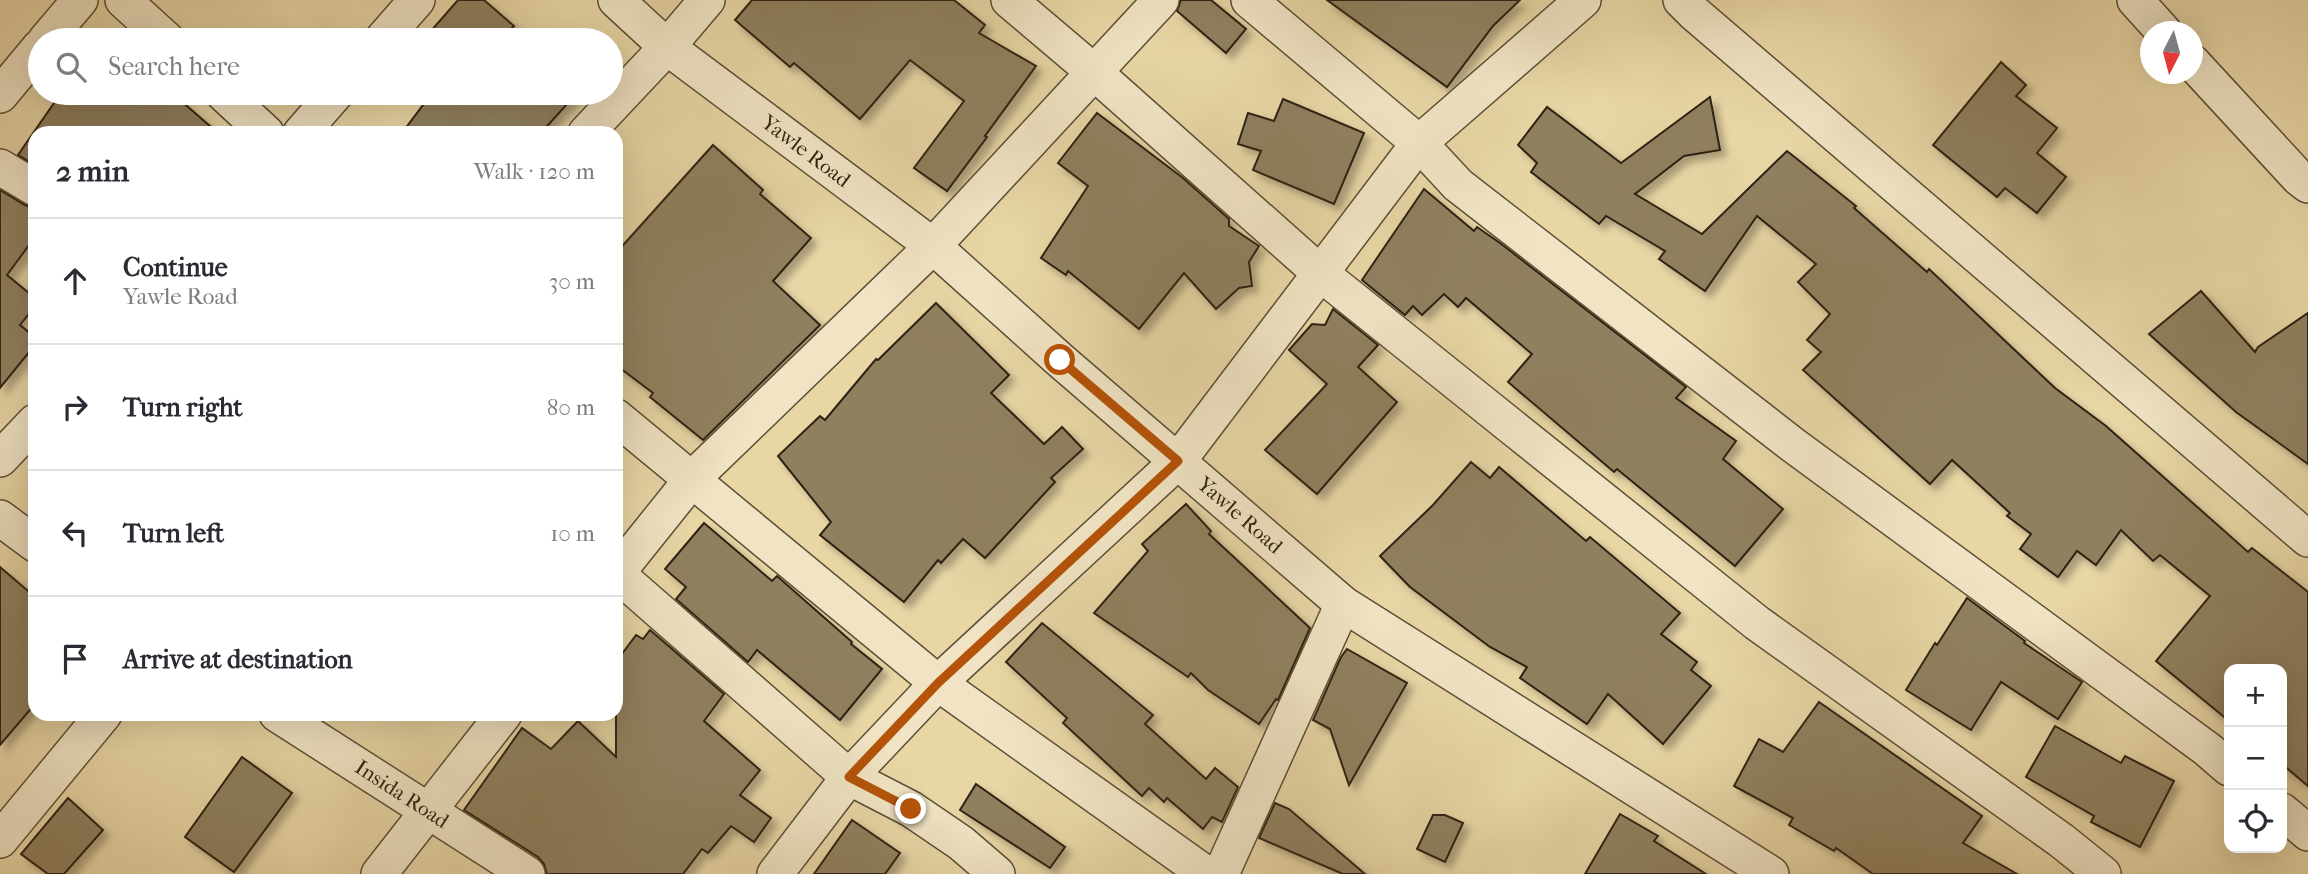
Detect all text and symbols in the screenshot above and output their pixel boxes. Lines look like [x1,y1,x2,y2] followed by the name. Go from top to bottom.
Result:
[2140,21,2203,84] north arrow
[28,28,623,105] search box
[52,48,90,86] icon: search
[108,51,240,82] text: Search here
[756,109,855,192] street label: Yawle Road
[56,154,129,189] text: 2 min
[474,158,595,185] text: Walk · 120 m
[123,252,228,283] text: Continue
[56,262,94,300] icon: ahead
[549,268,595,295] text: 30 m
[123,283,238,310] text: Yawle Road
[1044,344,1075,375] route start
[56,388,94,426] icon: right
[123,392,243,423] text: Turn right
[547,394,595,421] text: 80 m
[1192,471,1288,559] street label: Yawle Road
[56,514,94,552] icon: left
[123,518,224,549] text: Turn left
[550,520,595,547] text: 10 m
[56,640,94,678] icon: arrive
[123,644,353,675] text: Arrive at destination
[2224,664,2287,853] map controls
[2224,664,2287,727] button: +
[2224,727,2287,790] button: −
[351,755,454,833] street label: Insida Road
[2224,790,2287,853] button: locate
[895,793,926,824] route end

